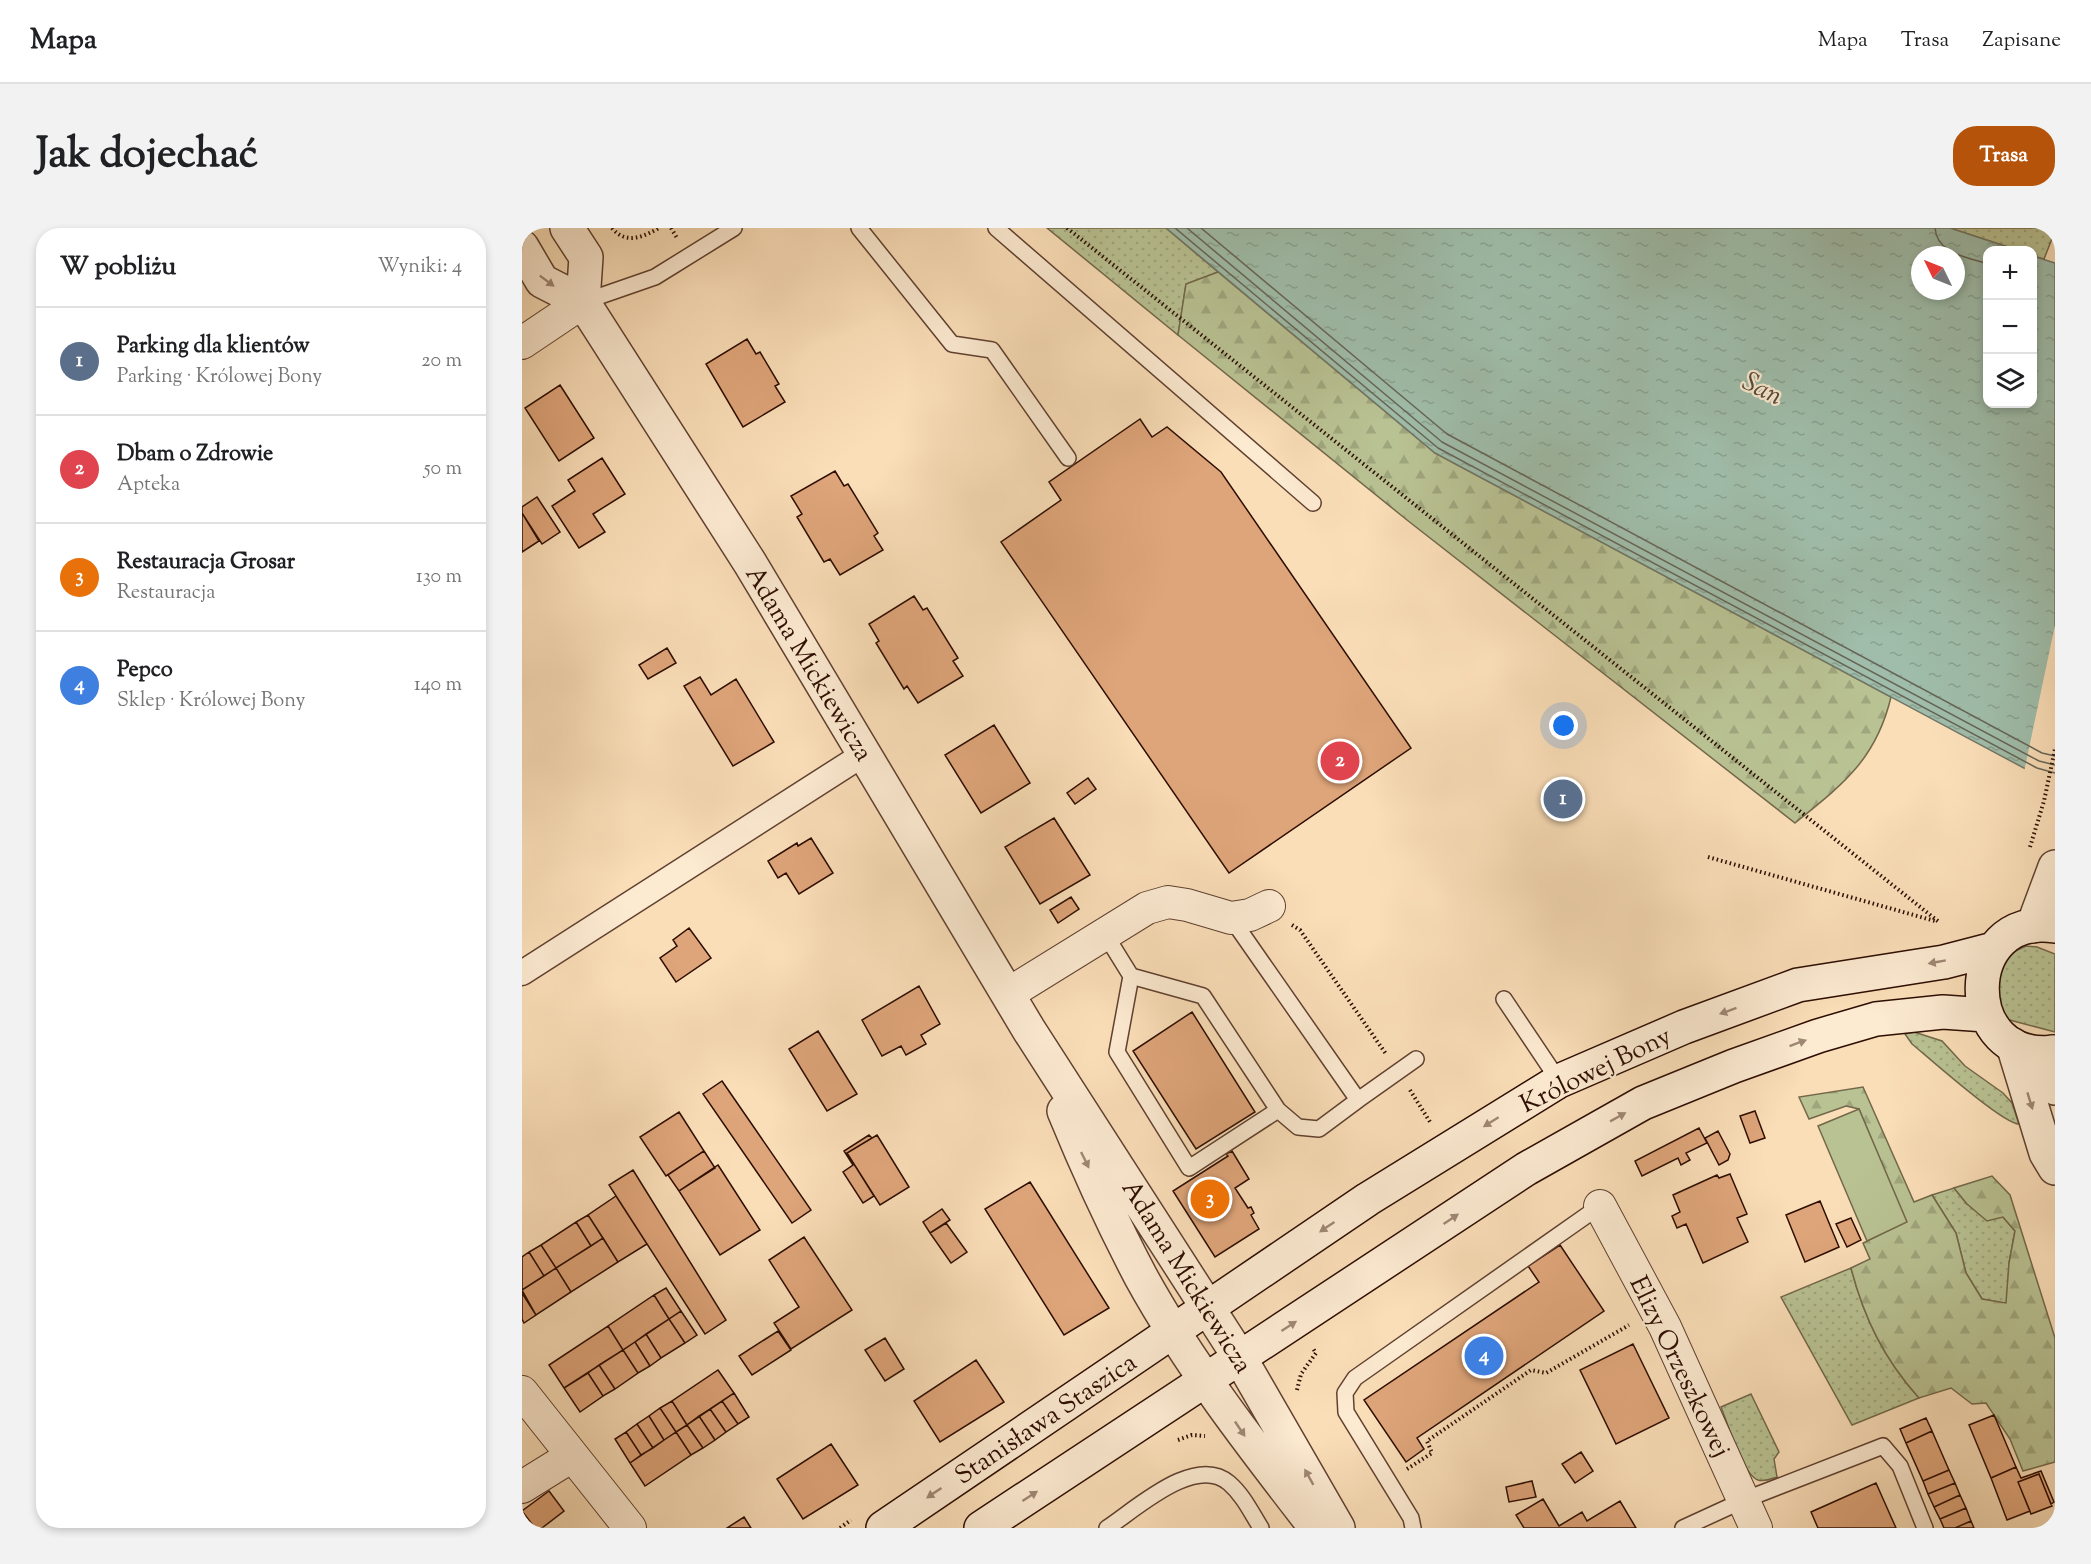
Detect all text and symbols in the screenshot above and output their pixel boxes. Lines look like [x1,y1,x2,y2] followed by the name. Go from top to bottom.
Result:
[30,21,97,61] text: Mapa
[1818,26,1868,56] text: Mapa
[1901,26,1949,56] text: Trasa
[1982,26,2061,56] text: Zapisane
[36,126,258,186] text: Jak dojechać
[1953,126,2055,186] button: Trasa
[1911,246,1965,300] north arrow
[1983,246,2037,408] map controls
[1983,246,2037,300] button: +
[60,249,176,286] text: W pobliżu
[377,253,462,282] text: Wyniki: 4
[538,275,554,287] one-way arrow
[1983,300,2037,354] button: −
[117,331,310,363] text: Parking dla klientów
[76,347,83,376] text: 1
[421,347,462,376] text: 20 m
[1983,354,2037,408] button: layers
[117,363,322,392] text: Parking · Królowej Bony
[1735,364,1789,417] water label: San
[117,439,273,471] text: Dbam o Zdrowie
[75,455,84,484] text: 2
[424,455,462,484] text: 50 m
[117,471,180,500] text: Apteka
[117,547,295,579] text: Restauracja Grosar
[735,560,881,769] street label: Adama Mickiewicza
[75,563,84,592] text: 3
[416,563,462,592] text: 130 m
[117,579,215,608] text: Restauracja
[117,655,173,687] text: Pepco
[74,671,85,700] text: 4
[414,671,462,700] text: 140 m
[117,687,305,716] text: Sklep · Królowej Bony
[1549,711,1578,740] your location
[1320,738,1360,784] pin: 2
[1544,776,1582,822] pin: 1
[1927,958,1946,967] one-way arrow
[1718,1006,1736,1016] one-way arrow
[1514,1019,1678,1124] street label: Królowej Bony
[1789,1038,1807,1048] one-way arrow
[2026,1092,2035,1110] one-way arrow
[1610,1112,1627,1122] one-way arrow
[1483,1117,1499,1128] one-way arrow
[1081,1152,1090,1169] one-way arrow
[1111,1174,1260,1381] street label: Adama Mickiewicza
[1190,1176,1230,1222] pin: 3
[1443,1213,1460,1224] one-way arrow
[1319,1221,1335,1233] one-way arrow
[1619,1270,1739,1464] street label: Elizy Orzeszkowej
[1281,1321,1297,1332] one-way arrow
[1464,1334,1504,1378] pin: 4
[948,1345,1145,1495] street label: Stanisława Staszica
[1234,1420,1246,1436] one-way arrow
[1304,1468,1314,1485] one-way arrow
[926,1488,942,1499] one-way arrow
[1021,1490,1037,1502] one-way arrow

